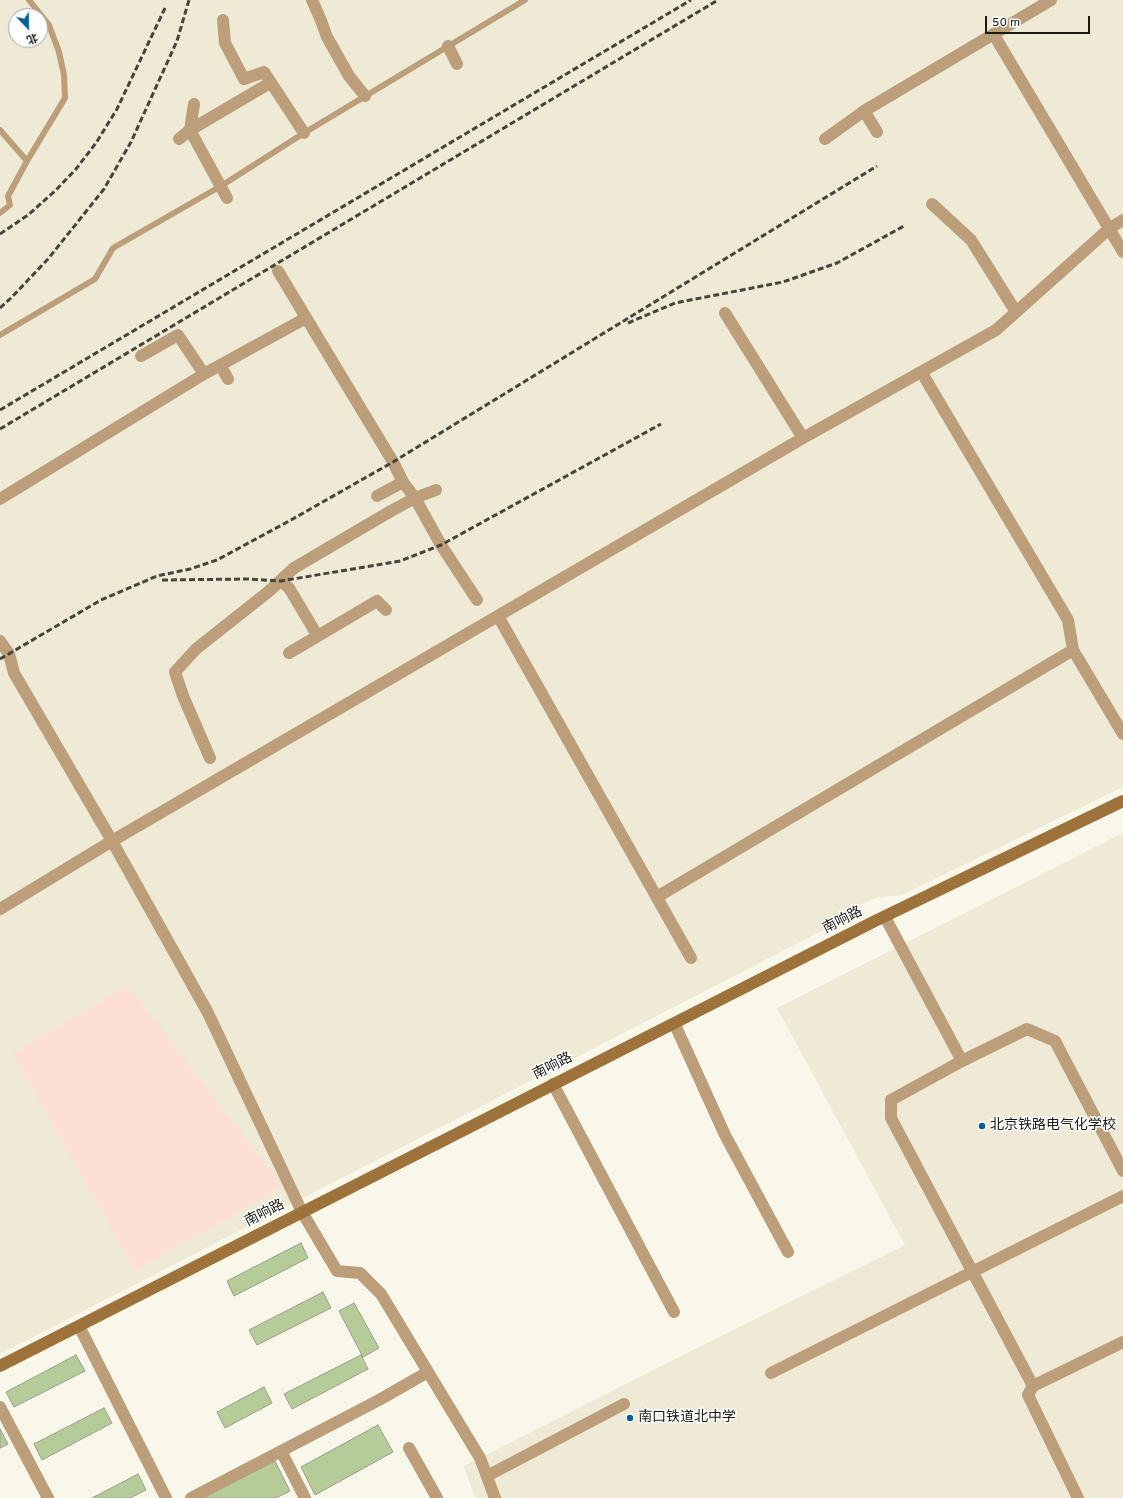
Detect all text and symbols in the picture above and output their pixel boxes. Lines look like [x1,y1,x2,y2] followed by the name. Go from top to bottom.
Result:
[8,8,48,48] north arrow
[987,8,1092,34] scale bar
[992,15,1020,31] text: 50 m
[24,30,40,47] text: 北
[820,904,866,938] street label: 南响路
[530,1050,576,1084] street label: 南响路
[990,1118,1116,1134] place label: 北京铁路电气化学校
[977,1121,987,1131] marker: 北京铁路电气化学校
[242,1197,288,1231] street label: 南响路
[638,1410,736,1426] place label: 南口铁道北中学
[625,1413,635,1423] marker: 南口铁道北中学

